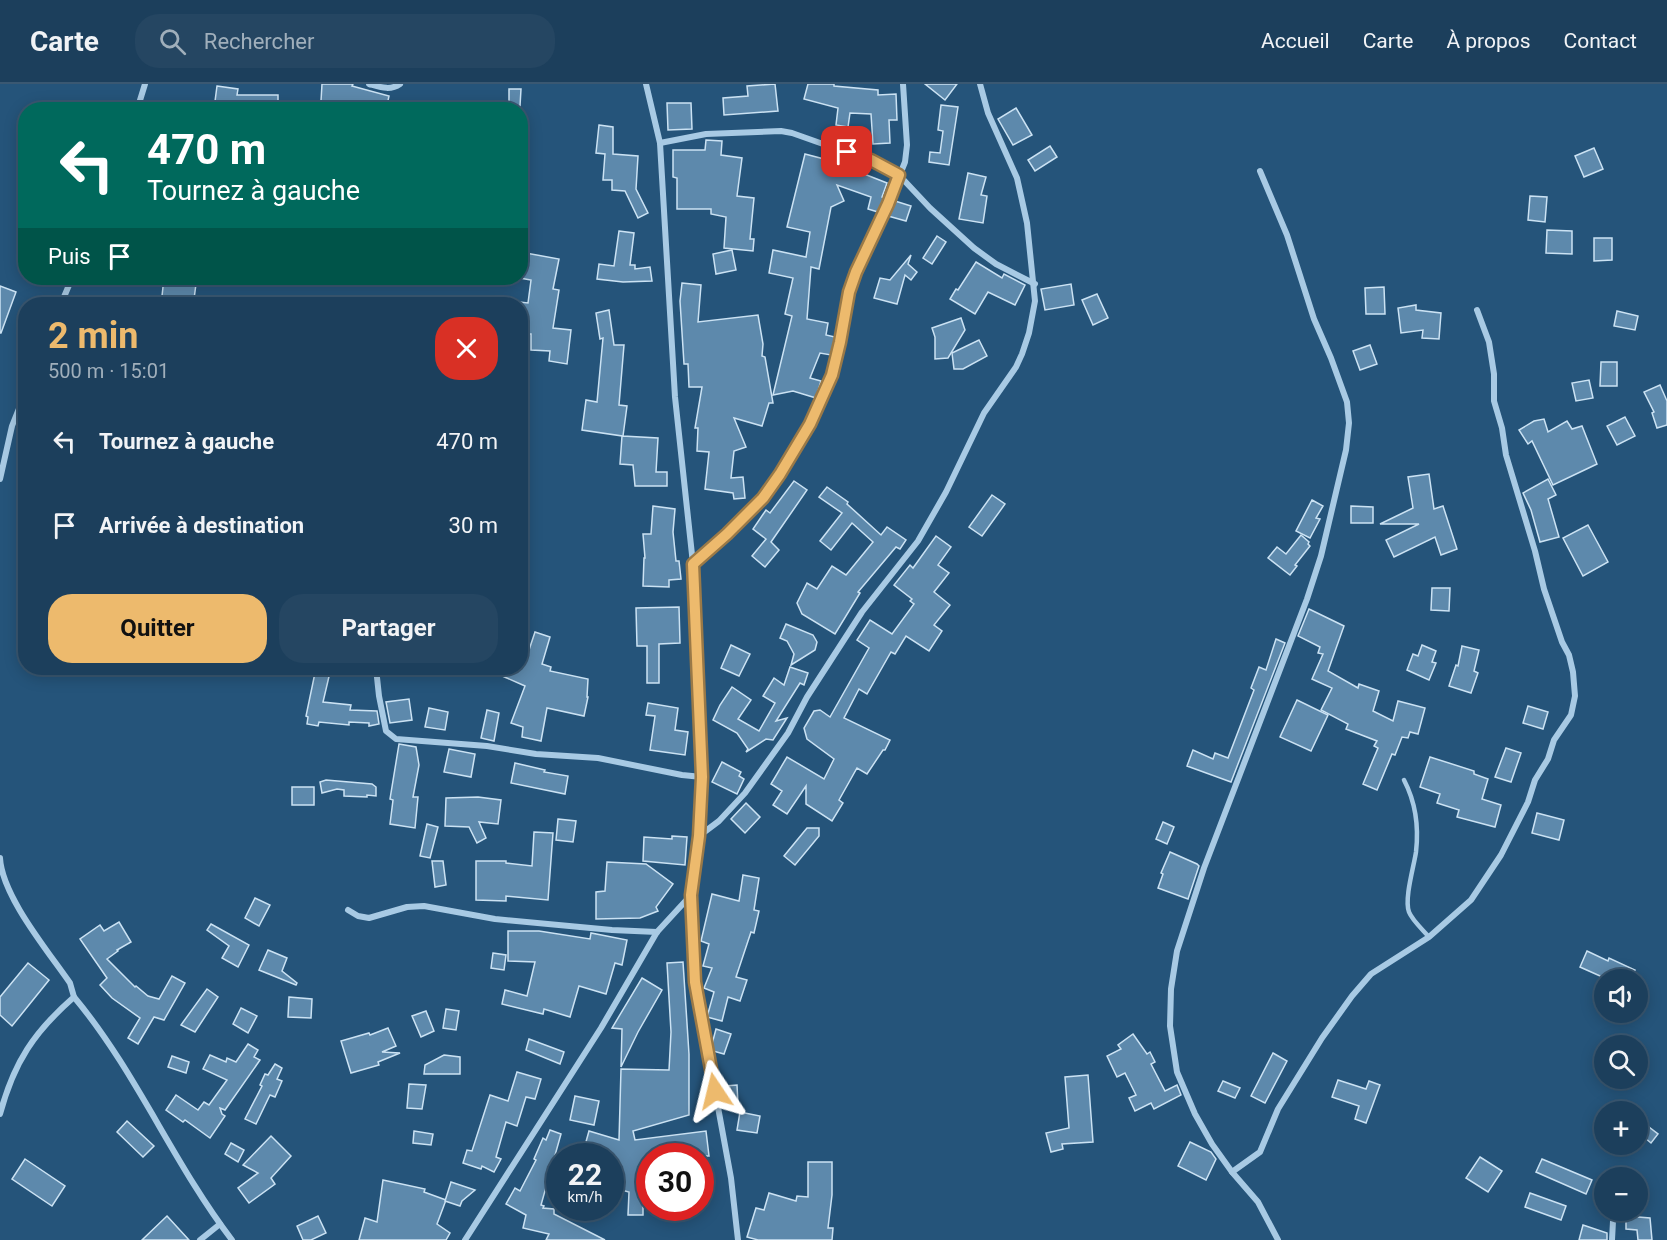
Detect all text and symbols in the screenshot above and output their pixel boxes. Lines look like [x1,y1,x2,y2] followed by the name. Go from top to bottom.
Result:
[135,14,555,68] search box
[30,25,99,58] text: Carte
[156,25,189,58] icon: search
[204,29,314,54] text: Rechercher
[1261,29,1330,53] text: Accueil
[1363,29,1413,53] text: Carte
[1446,29,1531,53] text: À propos
[1564,29,1637,53] text: Contact
[147,125,266,174] text: 470 m
[48,126,126,204] icon: left
[821,126,872,177] pin
[830,135,863,168] icon: arrive
[147,175,360,207] text: Tournez à gauche
[103,240,136,273] icon: arrive
[48,244,91,269] text: Puis
[48,315,139,357] text: 2 min
[435,317,498,380] button: close
[48,359,169,383] text: 500 m · 15:01
[48,425,81,458] icon: left
[99,429,274,454] text: Tournez à gauche
[436,429,498,454] text: 470 m
[48,509,81,542] icon: arrive
[99,513,304,538] text: Arrivée à destination
[449,513,498,538] text: 30 m
[48,594,267,663] button: Quitter
[279,594,498,663] button: Partager
[1594,969,1648,1221] map controls
[1594,969,1648,1023] button: sound
[1594,1035,1648,1089] button: search
[683,1059,747,1123] position arrow
[1594,1101,1648,1155] button: +
[636,1143,714,1221] speed limit sign: 30
[568,1157,602,1192] text: 22
[1594,1167,1648,1221] button: −
[567,1188,603,1206] text: km/h

